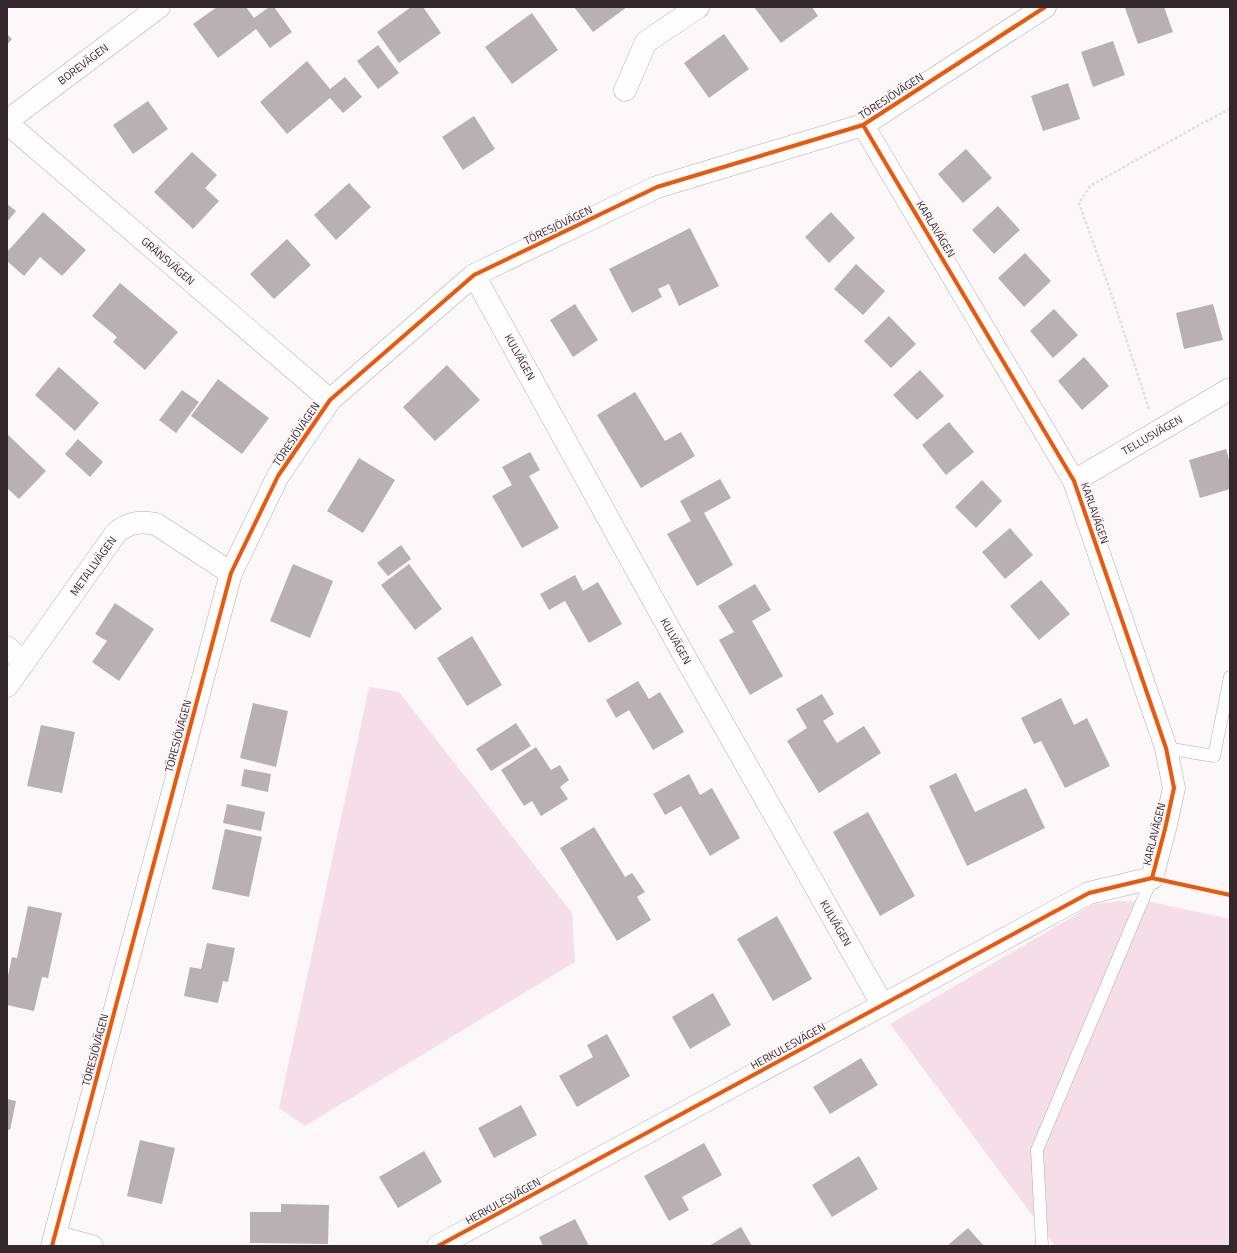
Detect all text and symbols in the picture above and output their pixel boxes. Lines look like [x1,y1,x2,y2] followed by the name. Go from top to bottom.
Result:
[54,40,112,88] street label: BOREVÄGEN
[855,69,927,123] street label: TÖRESJÖVÄGEN
[913,197,959,261] street label: KARLAVÄGEN
[521,201,595,249] street label: TÖRESJÖVÄGEN
[138,233,198,289] street label: GRÄNSVÄGEN
[501,331,539,383] street label: KULVÄGEN
[269,399,323,469] street label: TÖRESJÖVÄGEN
[1119,411,1185,459] street label: TELLUSVÄGEN
[1077,480,1113,546] street label: KARLAVÄGEN
[66,533,120,599] street label: METALLVÄGEN
[657,615,695,667] street label: KULVÄGEN
[161,698,195,774] street label: TÖRESJÖVÄGEN
[1139,801,1169,867] street label: KARLAVÄGEN
[816,897,856,949] street label: KULVÄGEN
[78,1012,112,1088] street label: TÖRESJÖVÄGEN
[748,1019,828,1073] street label: HERKULESVÄGEN
[463,1174,543,1228] street label: HERKULESVÄGEN

